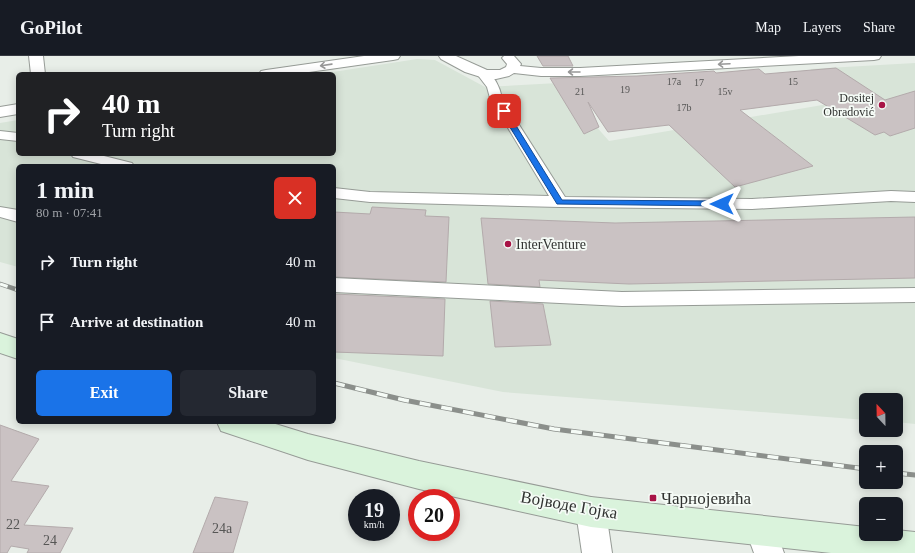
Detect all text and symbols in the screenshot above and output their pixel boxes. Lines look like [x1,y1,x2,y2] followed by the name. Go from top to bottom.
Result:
[20,17,82,38] text: GoPilot
[755,20,781,35] text: Map
[803,20,841,35] text: Layers
[863,20,895,35] text: Share
[718,60,731,68] one-way arrow
[320,61,333,69] one-way arrow
[568,68,581,76] one-way arrow
[667,76,682,87] house number: 17a
[788,76,798,87] house number: 15
[694,77,704,88] house number: 17
[620,84,630,95] house number: 19
[575,86,585,97] house number: 21
[718,86,733,97] house number: 15v
[36,88,88,140] icon: right
[102,88,160,119] text: 40 m
[823,91,874,119] place label: Dositej Obradović
[487,94,521,128] pin
[493,100,515,122] icon: arrive
[877,100,887,110] marker: Dositej Obradović
[677,102,692,113] house number: 17b
[102,121,175,141] text: Turn right
[36,177,94,203] text: 1 min
[274,177,316,219] button: close
[701,183,743,225] position arrow
[36,205,103,220] text: 80 m · 07:41
[516,237,586,252] place label: InterVenture
[503,239,513,249] marker: InterVenture
[36,251,58,273] icon: right
[70,254,137,270] text: Turn right
[286,254,316,270] text: 40 m
[36,311,58,333] icon: arrive
[70,314,203,330] text: Arrive at destination
[286,314,316,330] text: 40 m
[36,370,172,416] button: Exit
[180,370,316,416] button: Share
[859,393,903,437] north arrow
[859,393,903,541] map controls
[859,445,903,489] button: +
[519,487,619,523] street label: Војводе Гојка
[408,489,460,541] speed limit sign: 20
[661,489,752,508] place label: Чарнојевића
[648,493,658,503] marker: Чарнојевића
[859,497,903,541] button: −
[364,499,384,521] text: 19
[6,517,20,532] house number: 22
[364,519,384,530] text: km/h
[212,521,233,536] house number: 24a
[43,533,57,548] house number: 24

